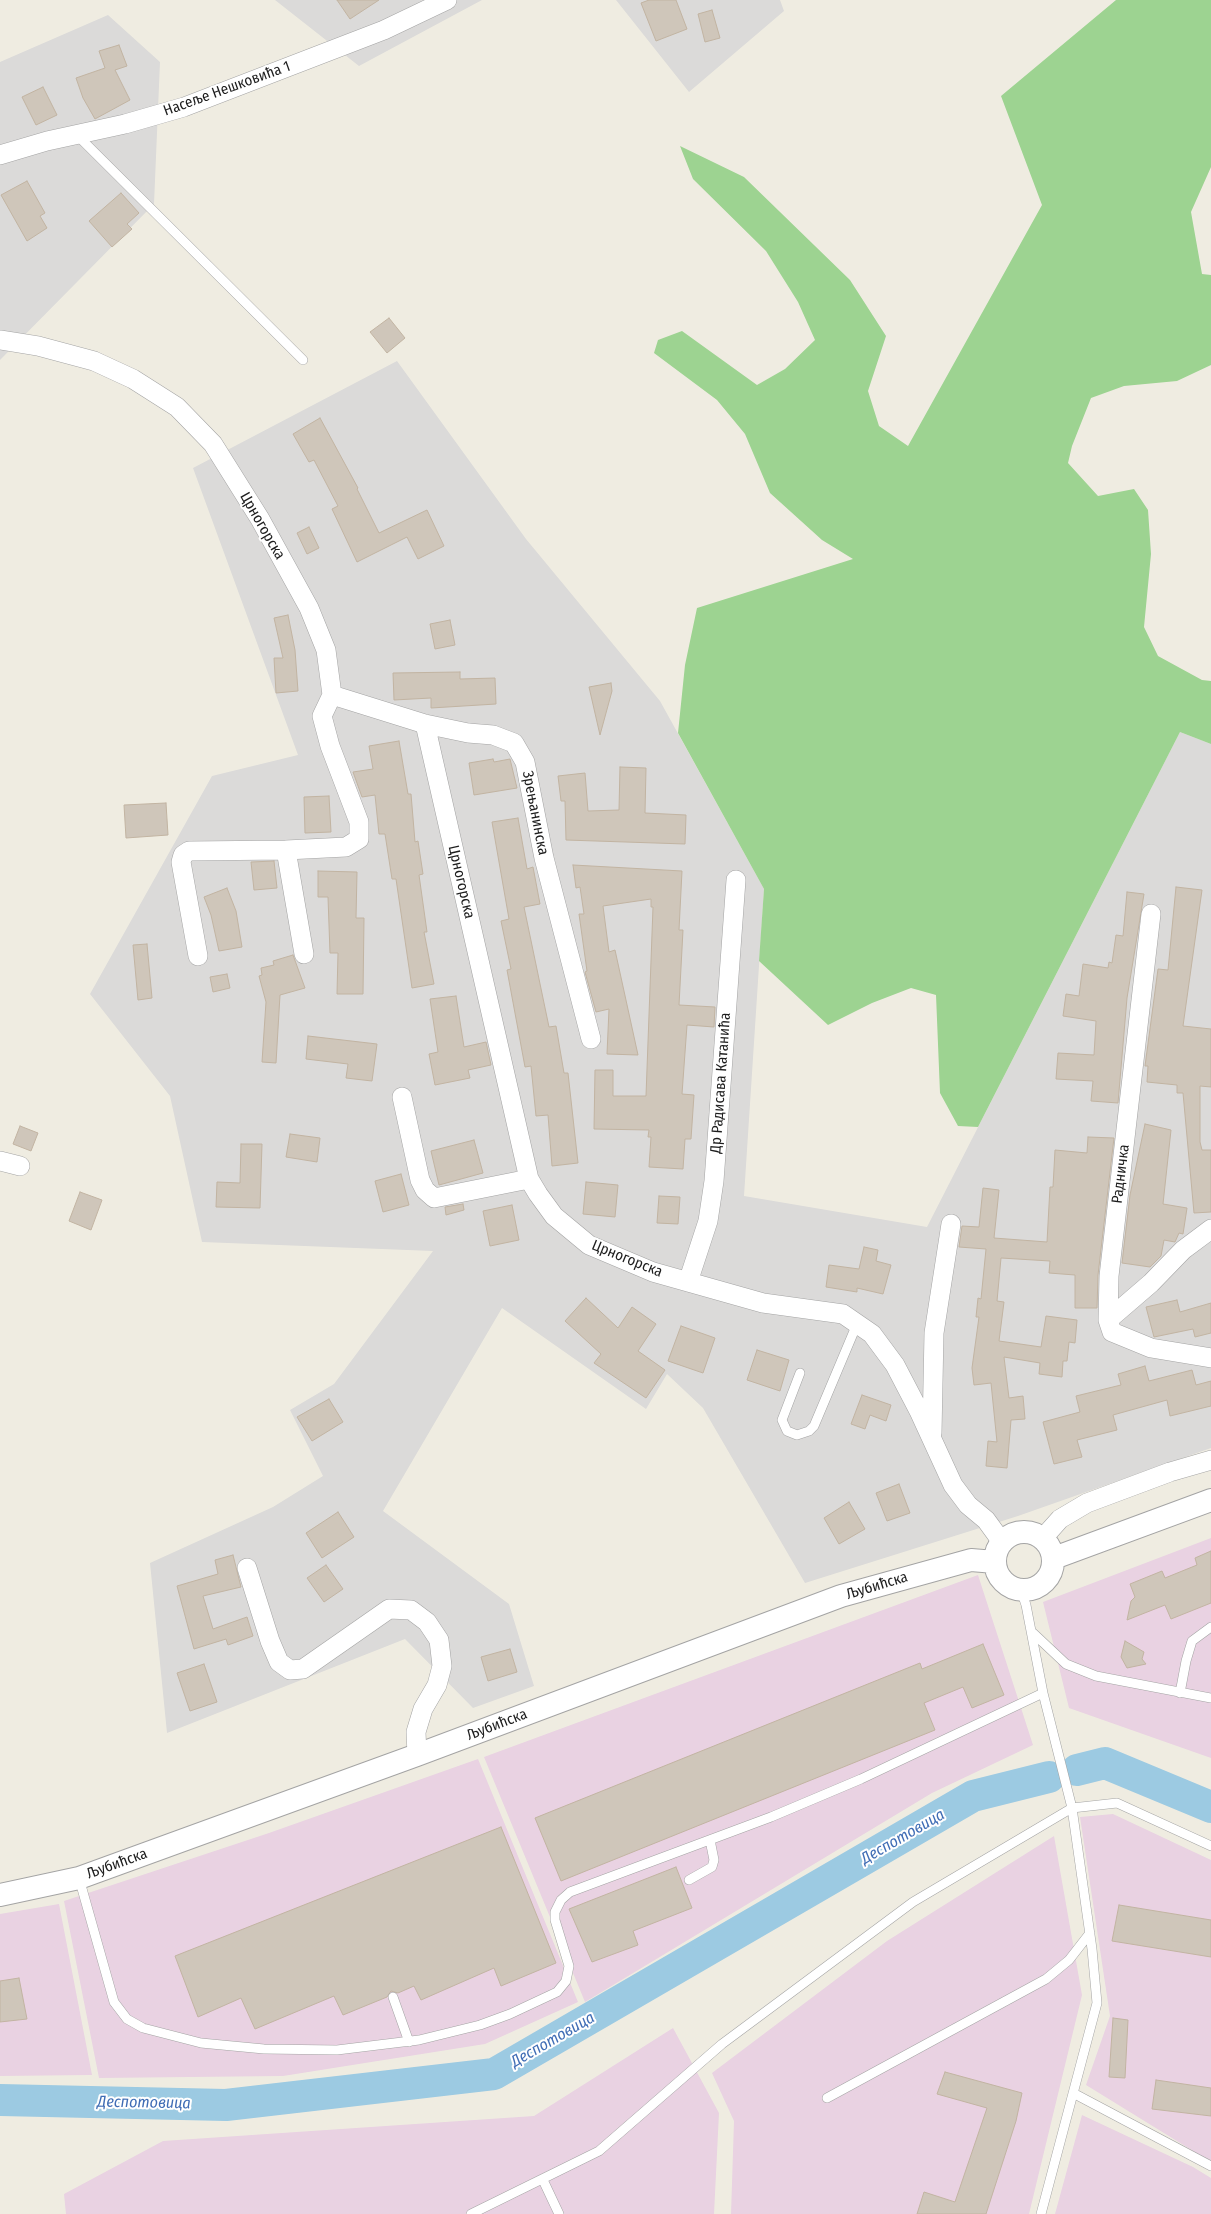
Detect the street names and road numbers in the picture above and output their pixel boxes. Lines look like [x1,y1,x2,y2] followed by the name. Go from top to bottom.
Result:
[161,58,293,120] street label: Насеље Нешковића 1
[236,489,288,563] street label: Црногорска
[518,769,552,857] street label: Зрењанинска
[444,844,478,920] street label: Црногорска
[707,1012,735,1154] street label: Др Радисава Катанића
[1108,1143,1134,1205] street label: Радничка
[589,1237,665,1281] street label: Црногорска
[844,1568,910,1604] street label: Љубићска
[464,1705,530,1745] street label: Љубићска
[84,1845,150,1883] street label: Љубићска

